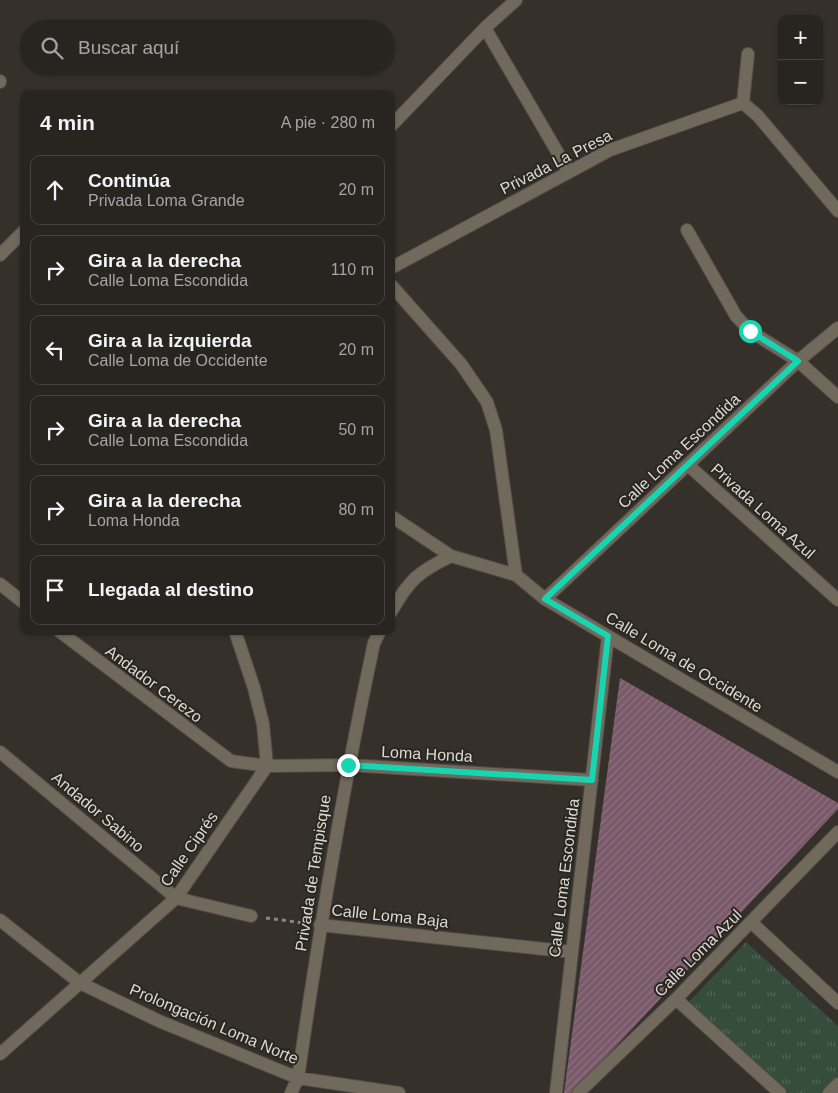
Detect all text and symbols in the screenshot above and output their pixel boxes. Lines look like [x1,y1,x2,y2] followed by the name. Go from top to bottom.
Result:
[778,15,823,105] map controls
[778,15,823,60] button: +
[20,20,395,75] search box
[38,34,66,62] icon: search
[78,37,179,58] text: Buscar aquí
[778,60,823,105] button: −
[40,111,95,134] text: 4 min
[281,114,375,131] text: A pie · 280 m
[497,127,615,197] street label: Privada La Presa
[88,170,170,191] text: Continúa
[41,176,69,204] icon: ahead
[338,181,374,198] text: 20 m
[88,192,245,209] text: Privada Loma Grande
[88,250,241,271] text: Gira a la derecha
[41,256,69,284] icon: right
[331,261,374,278] text: 110 m
[88,272,248,289] text: Calle Loma Escondida
[739,320,762,343] route start
[88,330,252,351] text: Gira a la izquierda
[41,336,69,364] icon: left
[338,341,374,358] text: 20 m
[88,352,268,369] text: Calle Loma de Occidente
[615,390,743,512] street label: Calle Loma Escondida
[88,410,241,431] text: Gira a la derecha
[41,416,69,444] icon: right
[338,421,374,438] text: 50 m
[88,432,248,449] text: Calle Loma Escondida
[708,460,818,562] street label: Privada Loma Azul
[88,490,241,511] text: Gira a la derecha
[41,496,69,524] icon: right
[338,501,374,518] text: 80 m
[88,512,180,529] text: Loma Honda
[41,576,69,604] icon: arrive
[88,579,254,600] text: Llegada al destino
[603,608,765,716] street label: Calle Loma de Occidente
[102,642,206,726] street label: Andador Cerezo
[381,743,473,765] street label: Loma Honda
[337,754,360,777] route end
[49,769,147,855] street label: Andador Sabino
[292,794,334,952] street label: Privada de Tempisque
[546,797,582,958] street label: Calle Loma Escondida
[157,808,221,890] street label: Calle Ciprés
[331,901,449,931] street label: Calle Loma Baja
[651,906,745,1000] street label: Calle Loma Azul
[127,981,301,1067] street label: Prolongación Loma Norte

